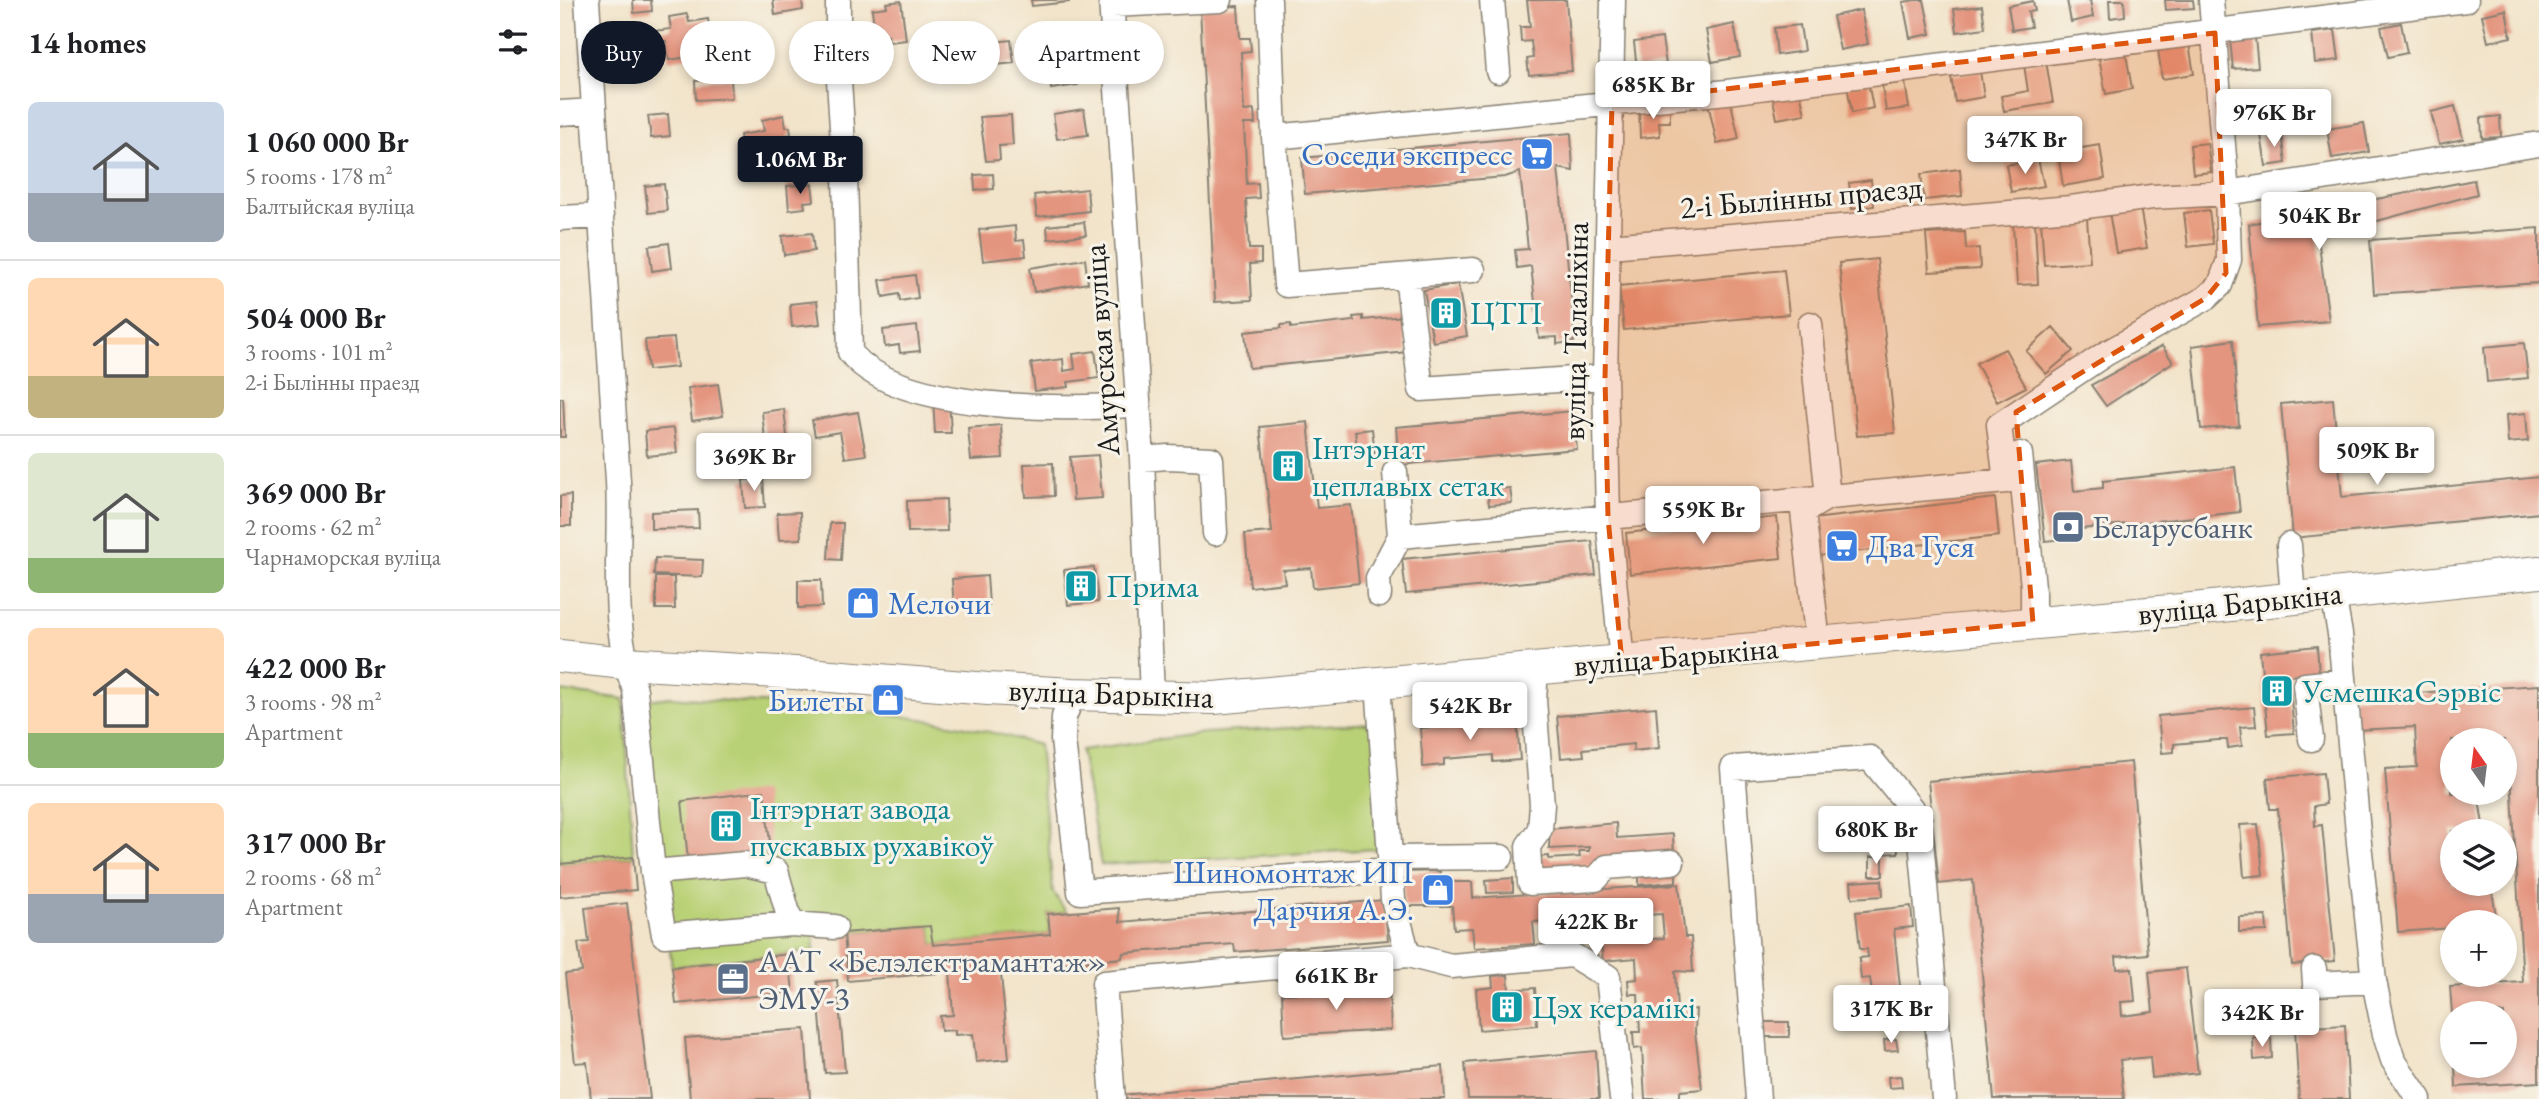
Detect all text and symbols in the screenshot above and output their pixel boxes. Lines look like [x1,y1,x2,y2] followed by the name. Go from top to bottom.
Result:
[581,21,666,84] chip: Buy
[680,21,775,84] chip: Rent
[789,21,894,84] chip: Filters
[908,21,1000,84] chip: New
[1014,21,1164,84] chip: Apartment
[28,23,146,62] text: 14 homes
[494,23,532,61] icon: filters
[1588,61,1718,121] pin: 685K Br
[1611,69,1695,99] text: 685K Br
[2209,90,2339,149] pin: 976K Br
[2232,97,2316,127] text: 976K Br
[1960,116,2090,176] pin: 347K Br
[245,122,409,161] text: 1 060 000 Br
[1983,124,2067,154] text: 347K Br
[84,130,168,214] icon: home
[1301,133,1513,175] place label: Соседи экспресс
[1518,135,1556,173] supermarket icon: Соседи экспресс
[728,136,872,196] pin: 1.06M Br
[754,144,846,174] text: 1.06M Br
[245,161,393,191] text: 5 rooms · 178 m²
[1678,165,1924,229] street label: 2-і Былінны праезд
[245,191,415,221] text: Балтыйская вуліца
[2254,192,2384,252] pin: 504K Br
[2277,200,2361,230] text: 504K Br
[1552,221,1598,441] street label: вуліца Талаліхіна
[1073,242,1129,458] street label: Амурская вуліца
[1470,292,1543,334] place label: ЦТП
[1427,294,1465,332] building icon: ЦТП
[245,298,386,337] text: 504 000 Br
[84,306,168,390] icon: home
[245,337,393,367] text: 3 rooms · 101 m²
[245,367,420,397] text: 2-і Былінны праезд
[1312,427,1505,506] place label: Інтэрнат цеплавых сетак
[2312,428,2442,487] pin: 509K Br
[689,434,819,493] pin: 369K Br
[2335,435,2419,465] text: 509K Br
[712,441,796,471] text: 369K Br
[1269,447,1307,485] building icon: Інтэрнат цеплавых сетак
[245,473,386,512] text: 369 000 Br
[84,481,168,565] icon: home
[1638,486,1768,546] pin: 559K Br
[1661,494,1745,524] text: 559K Br
[2092,506,2253,548] place label: Беларусбанк
[2049,508,2087,546] bank icon: Беларусбанк
[245,512,382,542] text: 2 rooms · 62 m²
[1866,525,1975,567] place label: Два Гуся
[1823,527,1861,565] supermarket icon: Два Гуся
[245,542,441,572] text: Чарнаморская вуліца
[1106,565,1199,607] place label: Прима
[1062,567,1100,605] building icon: Прима
[2136,571,2345,635] street label: вуліца Барыкіна
[888,582,991,624] place label: Мелочи
[844,584,882,622] shop icon: Мелочи
[1572,626,1780,686] street label: вуліца Барыкіна
[245,648,386,687] text: 422 000 Br
[84,656,168,740] icon: home
[1008,668,1215,718] street label: вуліца Барыкіна
[2301,670,2501,712] place label: УсмешкаСэрвіс
[2258,672,2296,710] building icon: УсмешкаСэрвіс
[768,679,864,721] place label: Билеты
[869,681,907,719] shop icon: Билеты
[1405,682,1535,742] pin: 542K Br
[245,687,382,717] text: 3 rooms · 98 m²
[1428,690,1512,720] text: 542K Br
[245,717,343,747] text: Apartment
[2440,728,2516,805] north arrow
[2440,728,2517,1078] map controls
[750,787,995,866] place label: Інтэрнат завода пускавых рухавікоў
[1811,806,1941,866] pin: 680K Br
[707,807,745,845] building icon: Інтэрнат завода пускавых рухавікоў
[1834,814,1918,844] text: 680K Br
[2440,819,2517,896] button: layers
[245,823,386,862] text: 317 000 Br
[84,831,168,915] icon: home
[1173,851,1414,930] place label: Шиномонтаж ИП Дарчия А.Э.
[245,862,382,892] text: 2 rooms · 68 m²
[1419,871,1457,909] shop icon: Шиномонтаж ИП Дарчия А.Э.
[245,892,343,922] text: Apartment
[1531,898,1661,958] pin: 422K Br
[1554,906,1638,936] text: 422K Br
[2440,910,2517,987] button: +
[757,940,1106,1019] place label: ААТ «Белэлектрамантаж» ЭМУ-3
[1271,953,1401,1012] pin: 661K Br
[714,960,752,998] office icon: ААТ «Белэлектрамантаж» ЭМУ-3
[1294,960,1378,990] text: 661K Br
[1532,986,1696,1028] place label: Цэх керамікі
[1826,986,1956,1045] pin: 317K Br
[1488,988,1526,1026] building icon: Цэх керамікі
[2197,990,2327,1049] pin: 342K Br
[1849,993,1933,1023] text: 317K Br
[2220,997,2304,1027] text: 342K Br
[2440,1001,2517,1078] button: −

